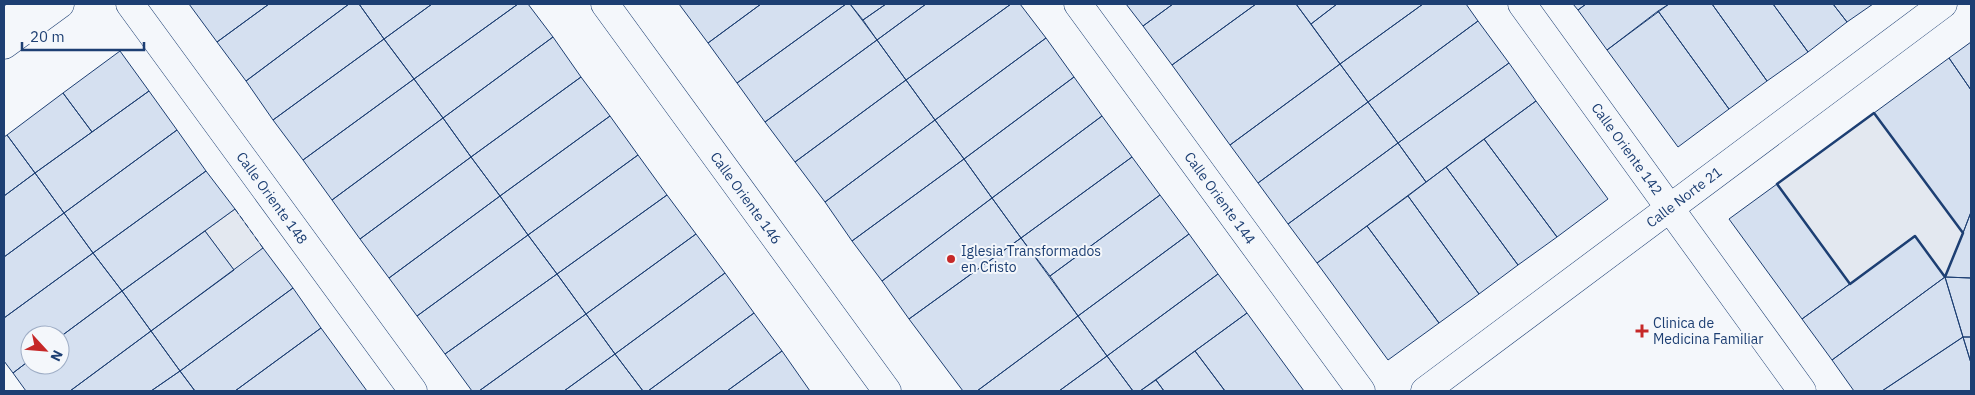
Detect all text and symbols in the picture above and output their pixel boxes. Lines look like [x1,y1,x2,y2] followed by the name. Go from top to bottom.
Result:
[22,20,145,52] scale bar
[30,27,65,46] text: 20 m
[1587,99,1667,199] street label: Calle Oriente 142
[232,148,312,248] street label: Calle Oriente 148
[706,148,786,248] street label: Calle Oriente 146
[1180,148,1260,248] street label: Calle Oriente 144
[1643,163,1725,231] street label: Calle Norte 21
[961,242,1101,276] place label: Iglesia Transformados en Cristo
[945,253,957,265] marker: Iglesia Transformados en Cristo
[1653,314,1763,348] place label: Clinica de Medicina Familiar
[1635,324,1649,338] marker: Clinica de Medicina Familiar
[20,325,70,375] north arrow
[46,347,67,364] text: N

